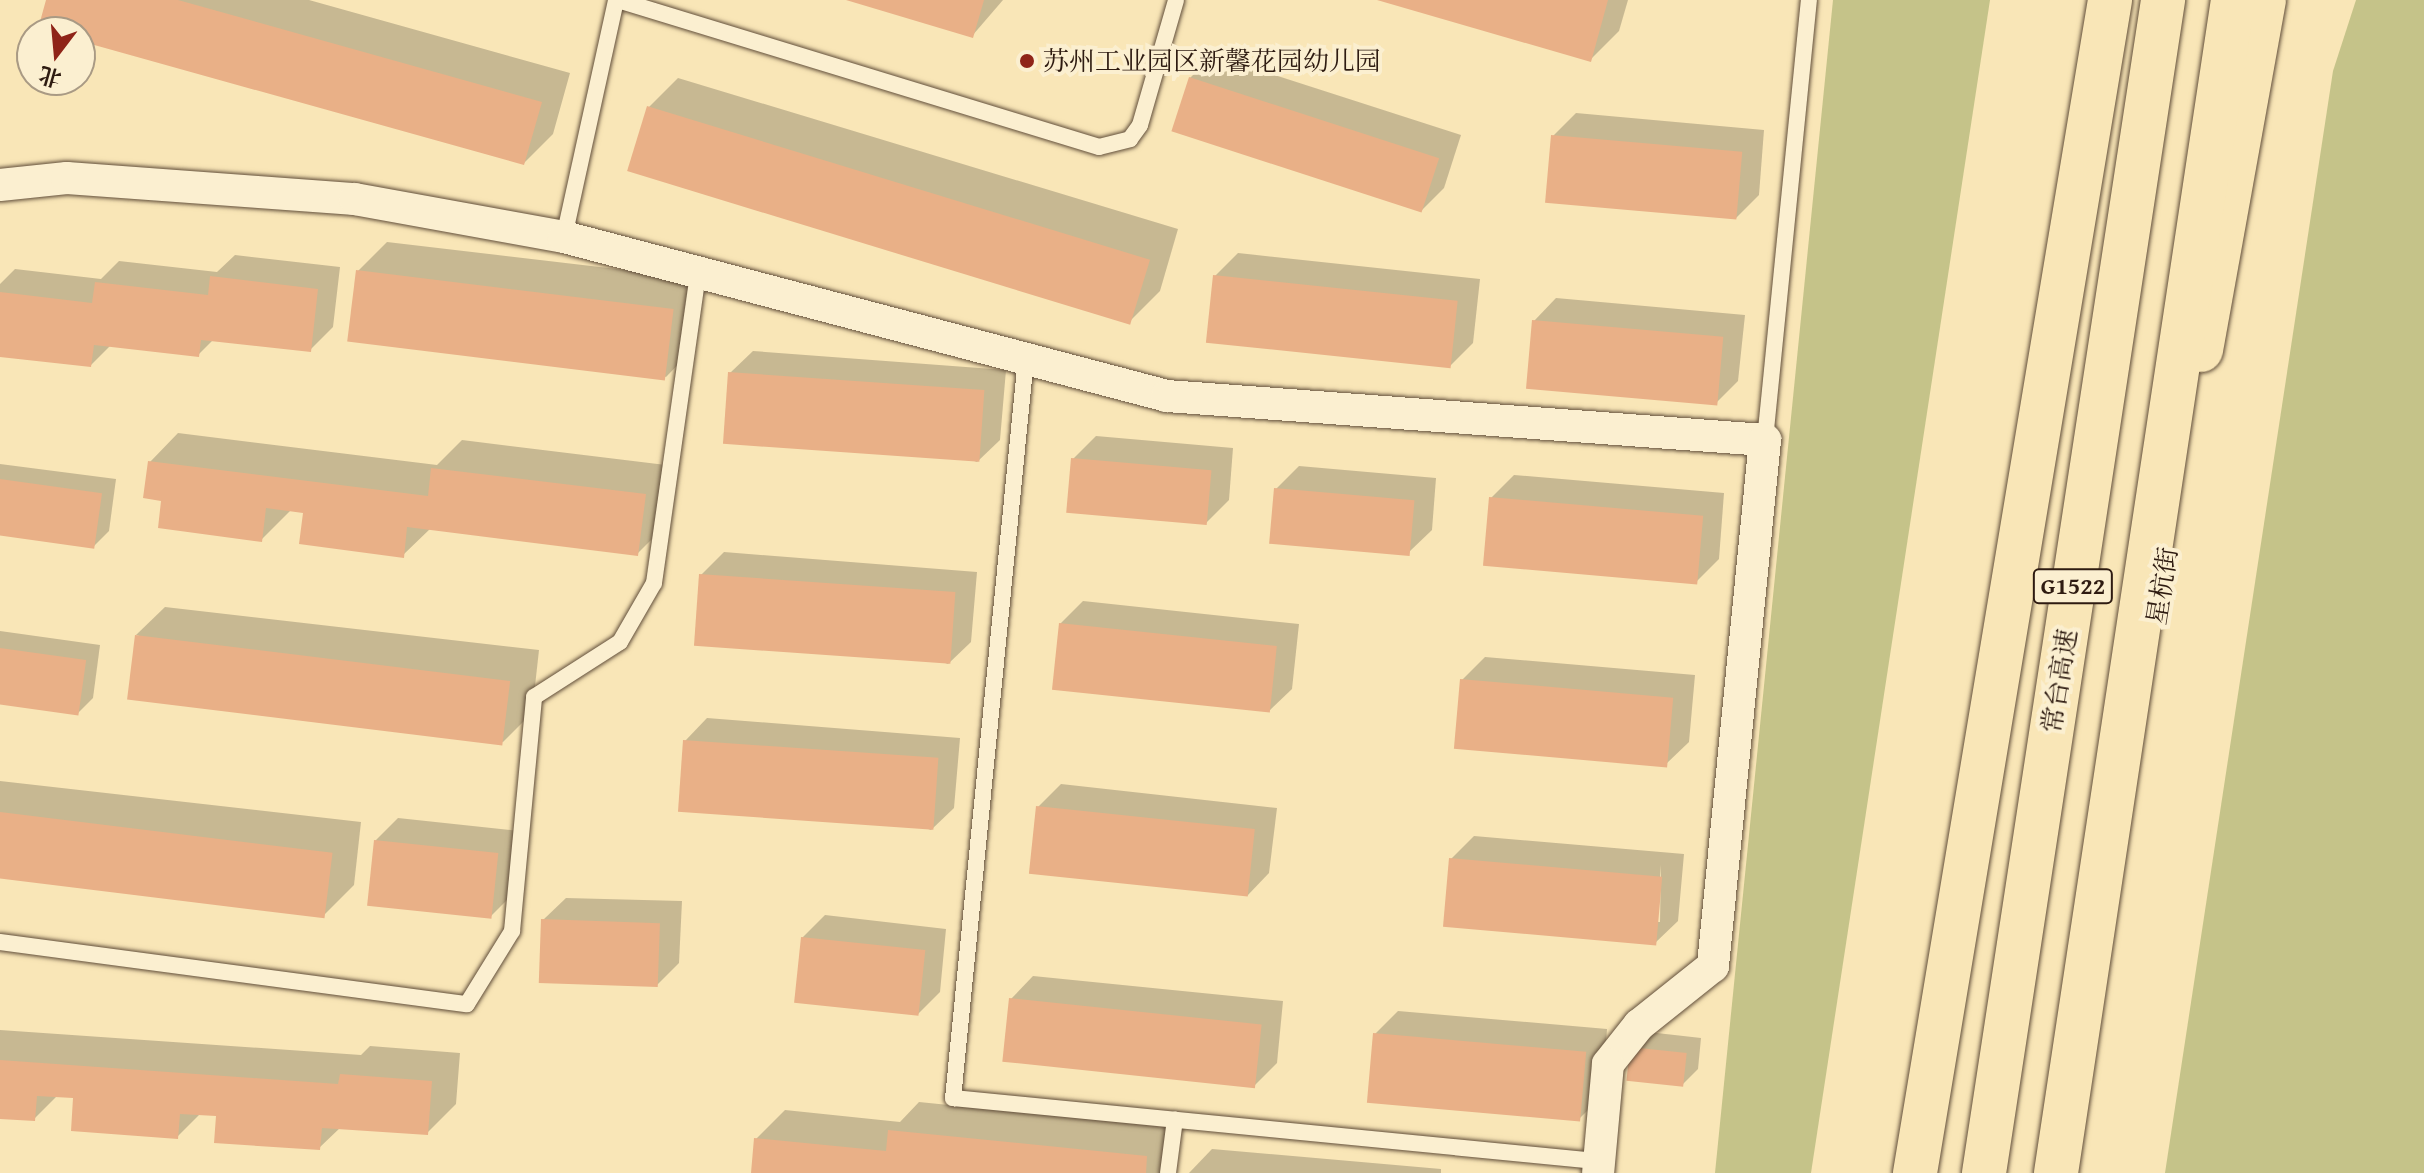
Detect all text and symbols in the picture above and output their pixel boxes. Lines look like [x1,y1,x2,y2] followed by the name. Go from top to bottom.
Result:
[16,16,96,96] north arrow
[1043,45,1381,77] place label: 苏州工业园区新馨花园幼儿园
[1018,52,1036,70] marker: 苏州工业园区新馨花园幼儿园
[35,59,65,96] text: 北
[2140,545,2184,627] street label: 星杭街
[2031,566,2115,606] road number: G1522
[2035,627,2083,735] street label: 常台高速

